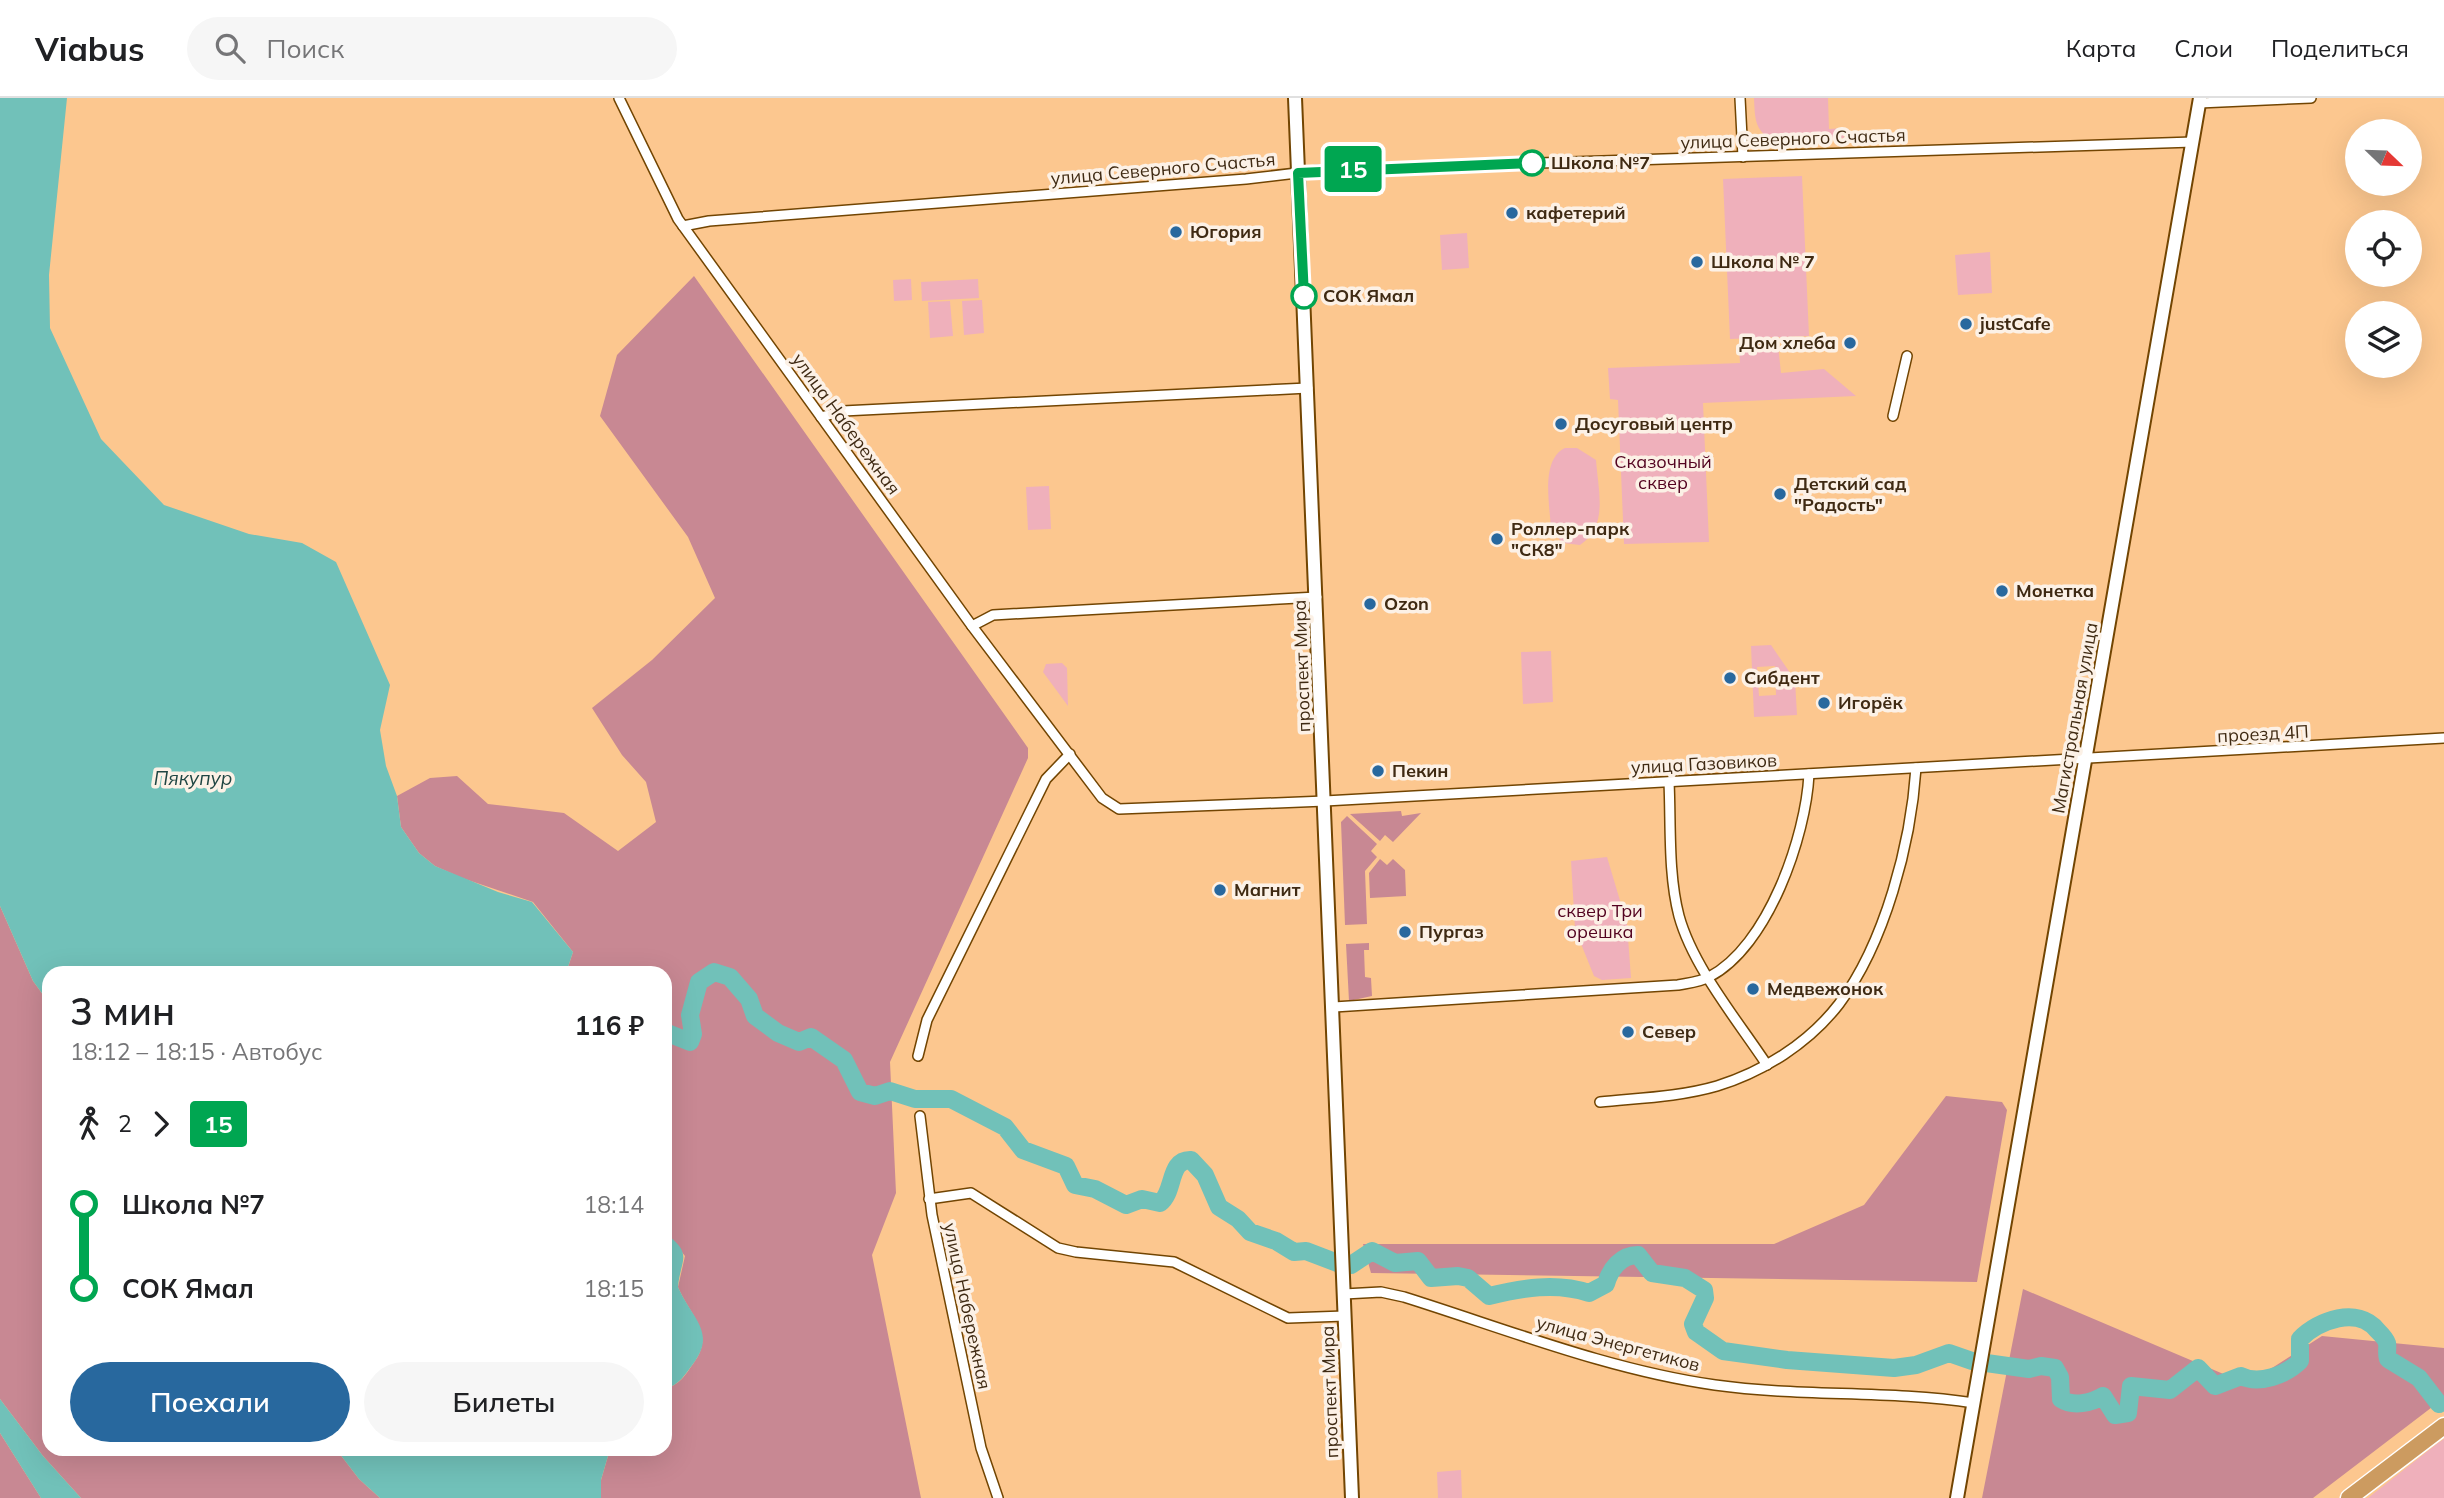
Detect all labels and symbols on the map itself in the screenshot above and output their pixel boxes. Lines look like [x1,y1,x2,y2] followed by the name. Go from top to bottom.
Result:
[2345,119,2422,196] north arrow
[1680,123,1906,154] street label: улица Северного Счастья
[1322,146,1384,192] line badge: 15
[1050,147,1276,190] street label: улица Северного Счастья
[1519,150,1545,176] marker: Школа №7
[1551,151,1650,174] place label: Школа №7
[1526,201,1626,224] place label: кафетерий
[1504,205,1520,221] marker: кафетерий
[1190,220,1261,243] place label: Югория
[1168,224,1184,240] marker: Югория
[1711,250,1815,273] place label: Школа № 7
[1689,254,1705,270] marker: Школа № 7
[1291,283,1317,309] marker: СОК Ямал
[1323,284,1414,307] place label: СОК Ямал
[1978,312,2051,335] place label: justCafe
[1958,316,1974,332] marker: justCafe
[1739,331,1836,354] place label: Дом хлеба
[1842,335,1858,351] marker: Дом хлеба
[787,348,906,499] street label: улица Набережная
[1575,412,1733,435] place label: Досуговый центр
[1553,416,1569,432] marker: Досуговый центр
[1614,450,1712,494] park label: Сказочный сквер
[1794,472,1907,516] place label: Детский сад "Радость"
[1772,486,1788,502] marker: Детский сад "Радость"
[1511,517,1630,561] place label: Роллер-парк "СК8"
[1489,531,1505,547] marker: Роллер-парк "СК8"
[2016,579,2094,602] place label: Монетка
[1994,583,2010,599] marker: Монетка
[1384,592,1429,615] place label: Ozon
[1362,596,1378,612] marker: Ozon
[1288,599,1315,733] street label: проспект Мира
[2046,621,2103,815] street label: Магистральная улица
[1744,666,1820,689] place label: Сибдент
[1722,670,1738,686] marker: Сибдент
[1838,691,1903,714] place label: Игорёк
[1816,695,1832,711] marker: Игорёк
[2217,720,2309,747] street label: проезд 4П
[1630,748,1778,779] street label: улица Газовиков
[1392,759,1448,782] place label: Пекин
[1370,763,1386,779] marker: Пекин
[154,766,232,790] water label: Пякупур
[1234,878,1301,901] place label: Магнит
[1212,882,1228,898] marker: Магнит
[1557,899,1643,943] park label: сквер Три орешка
[1419,920,1484,943] place label: Пургаз
[1397,924,1413,940] marker: Пургаз
[1767,977,1884,1000] place label: Медвежонок
[1745,981,1761,997] marker: Медвежонок
[1642,1020,1696,1043] place label: Север
[1620,1024,1636,1040] marker: Север
[939,1221,996,1391] street label: улица Набережная
[1534,1311,1702,1376] street label: улица Энергетиков
[1316,1325,1343,1459] street label: проспект Мира

